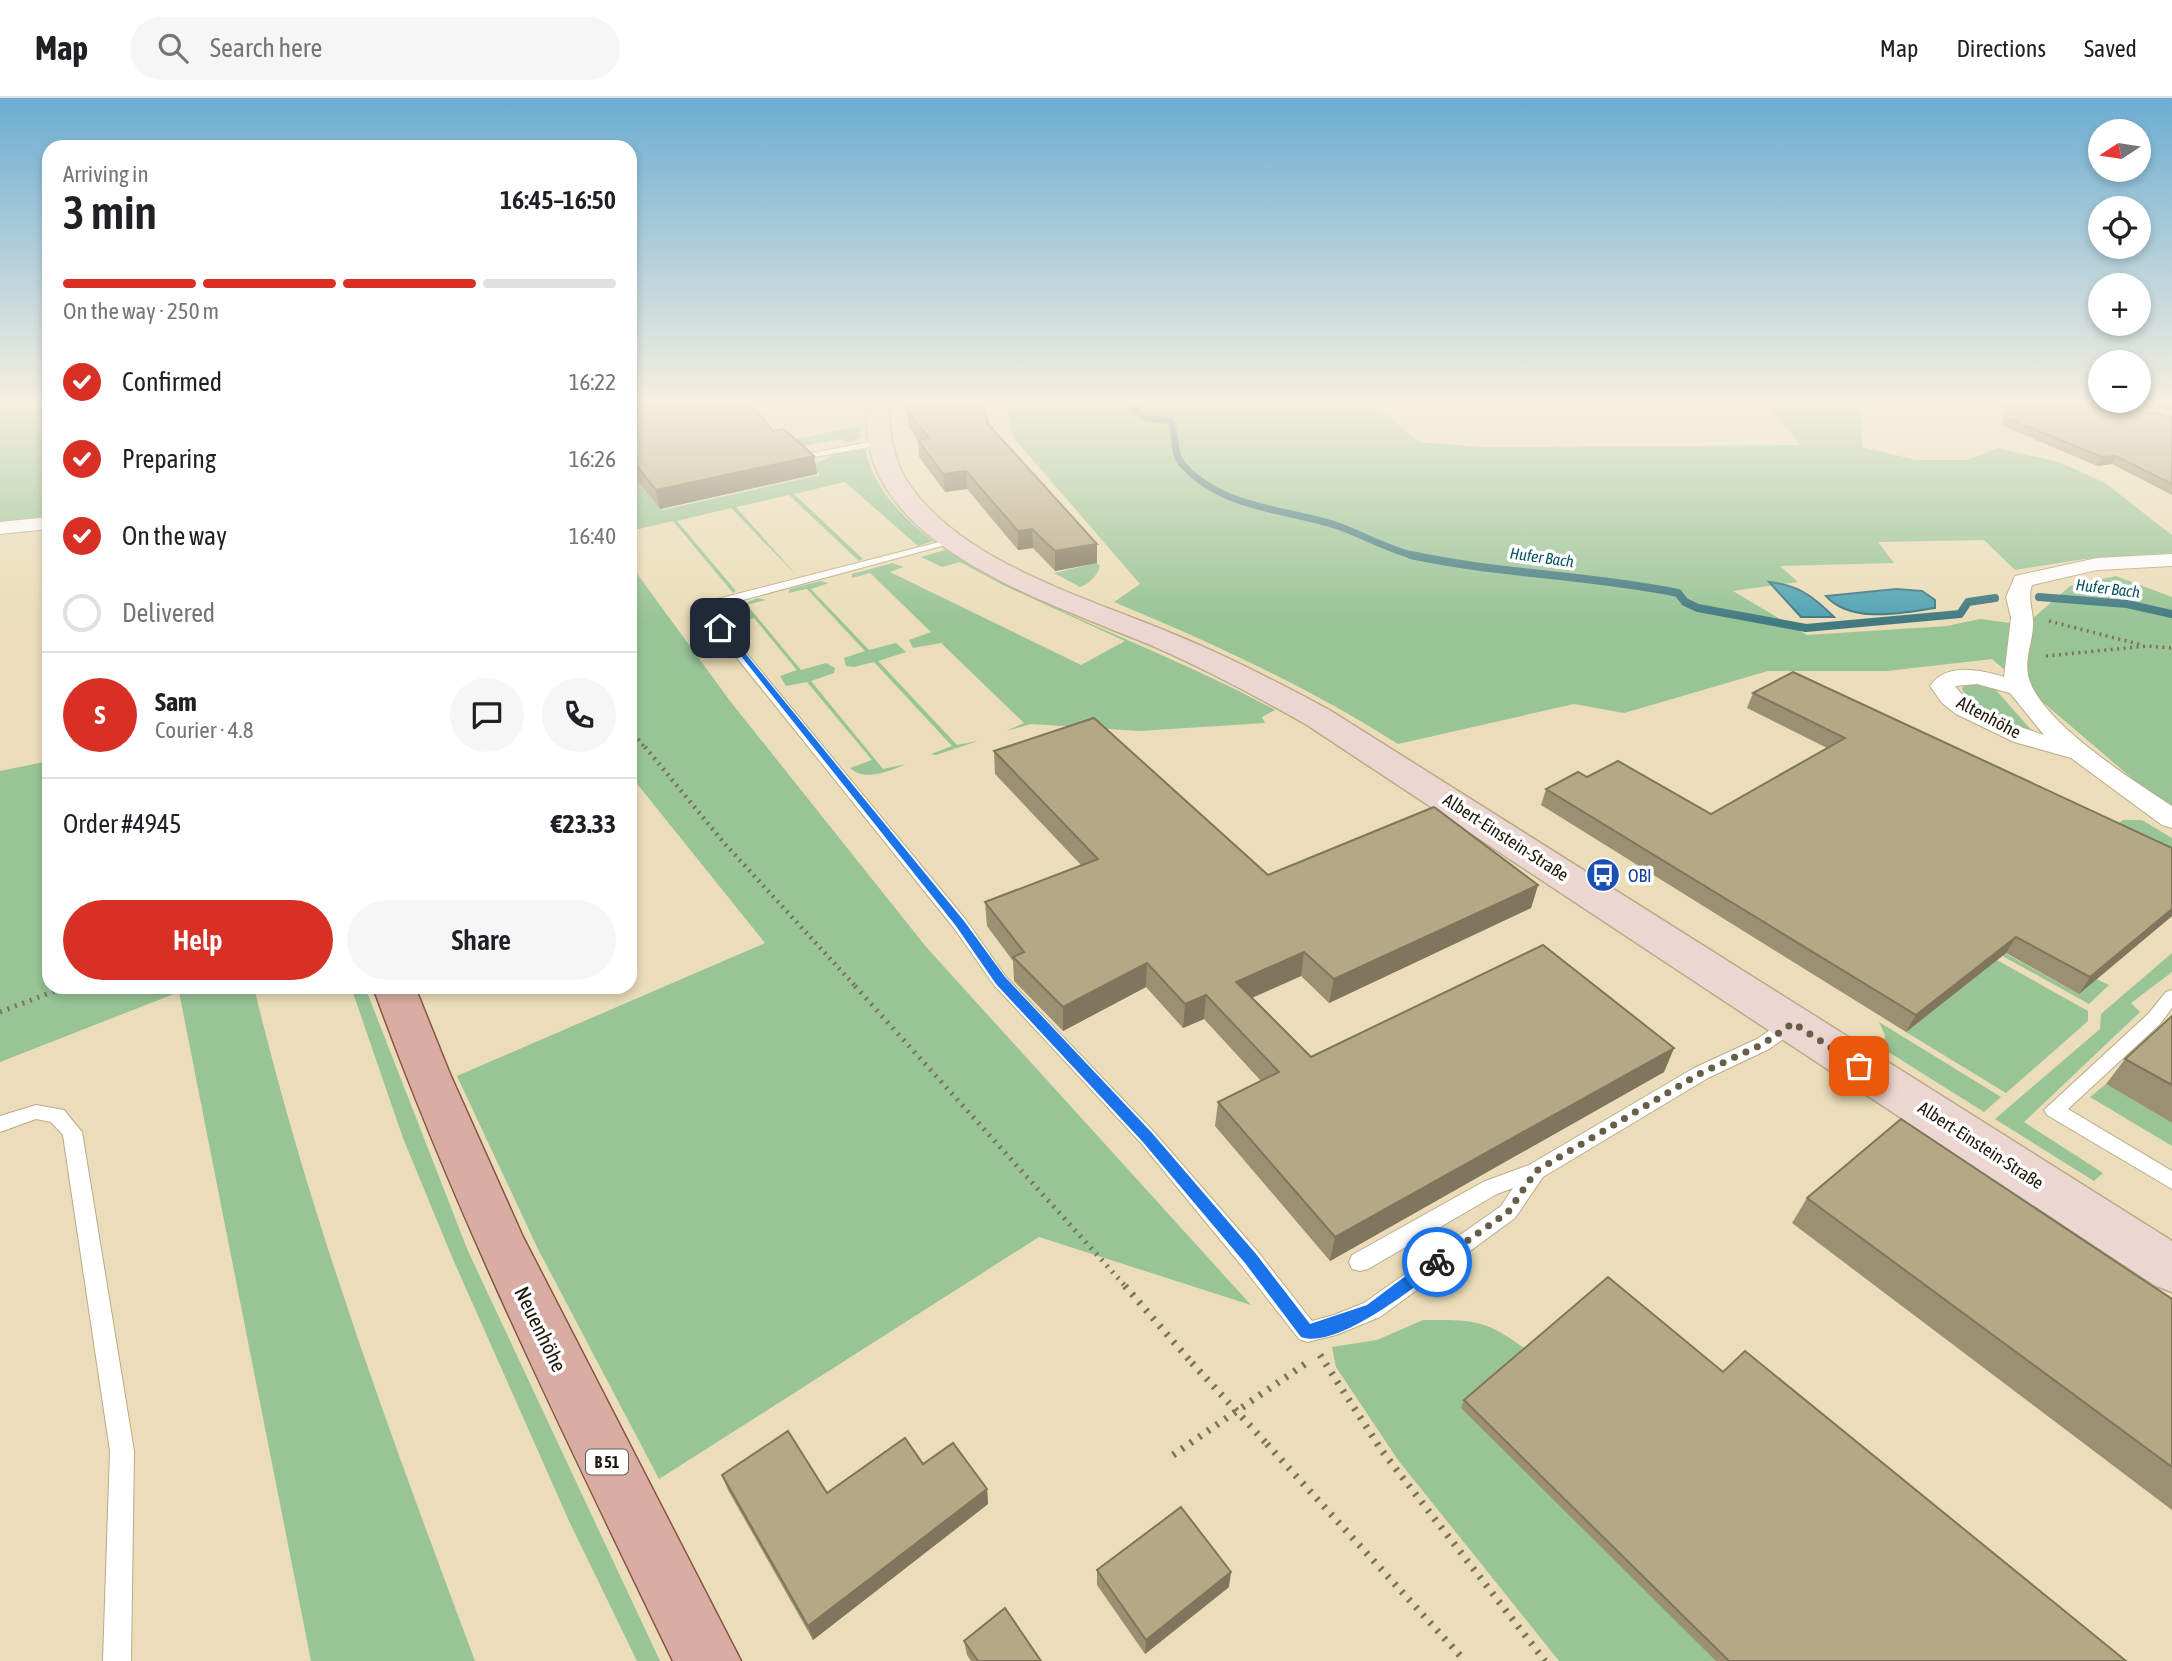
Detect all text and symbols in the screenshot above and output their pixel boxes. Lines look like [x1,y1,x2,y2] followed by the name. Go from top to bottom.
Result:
[130,17,620,80] search box
[35,29,88,67] text: Map
[154,29,192,67] icon: search
[210,33,322,63] text: Search here
[1880,35,1918,62] text: Map
[1956,35,2046,62] text: Directions
[2084,35,2137,62] text: Saved
[2088,119,2151,182] north arrow
[2088,119,2151,413] map controls
[63,161,149,187] text: Arriving in
[500,185,616,215] text: 16:45–16:50
[63,186,157,239] text: 3 min
[2088,196,2151,259] button: locate
[2088,273,2151,336] button: +
[63,298,219,324] text: On the way · 250 m
[2088,350,2151,413] button: −
[63,363,101,401] icon: check
[122,367,222,397] text: Confirmed
[569,369,616,395] text: 16:22
[63,440,101,478] icon: check
[122,444,216,474] text: Preparing
[569,446,616,472] text: 16:26
[63,517,101,555] icon: check
[122,521,227,551] text: On the way
[569,523,616,549] text: 16:40
[1509,544,1575,570] water label: Hufer Bach
[2075,575,2141,601] water label: Hufer Bach
[122,598,215,628] text: Delivered
[690,598,750,658] pin
[701,609,739,647] icon: home
[450,678,524,752] button: chat
[542,678,616,752] button: phone
[155,687,197,717] text: Sam
[1953,691,2025,743] street label: Altenhöhe
[95,700,105,730] text: S
[155,717,254,743] text: Courier · 4.8
[1439,789,1573,885] street label: Albert-Einstein-Straße
[63,809,182,839] text: Order #4945
[551,809,616,839] text: €23.33
[1584,856,1622,894] bus stop icon: OBI
[1628,865,1652,886] place label: OBI
[63,900,333,980] button: Help
[347,900,616,980] button: Share
[1829,1036,1889,1096] pin
[1840,1047,1878,1085] icon: bag
[1914,1097,2048,1193] street label: Albert-Einstein-Straße
[1402,1227,1472,1297] courier
[1418,1243,1456,1281] icon: bike
[510,1283,572,1375] street label: Neuenhöhe
[586,1450,628,1474] road number: B 51

